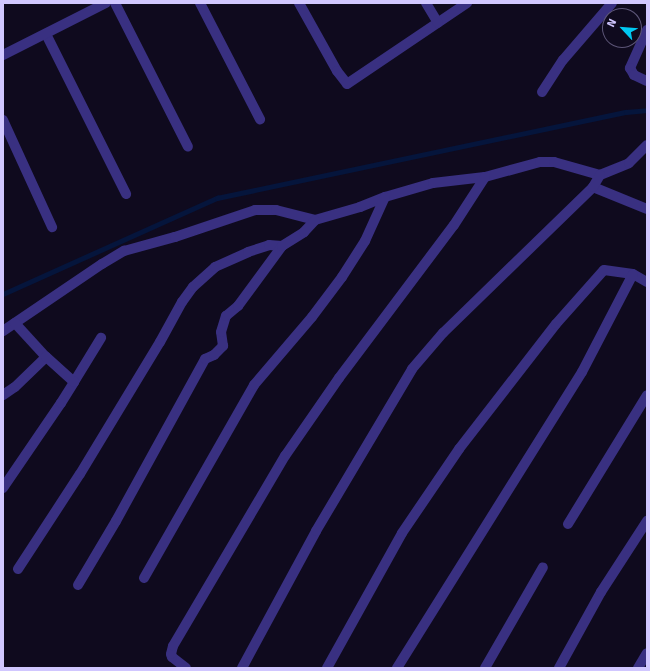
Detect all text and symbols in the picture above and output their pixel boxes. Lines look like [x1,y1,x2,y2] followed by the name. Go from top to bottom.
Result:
[602,8,642,48] north arrow
[604,17,619,29] text: N

